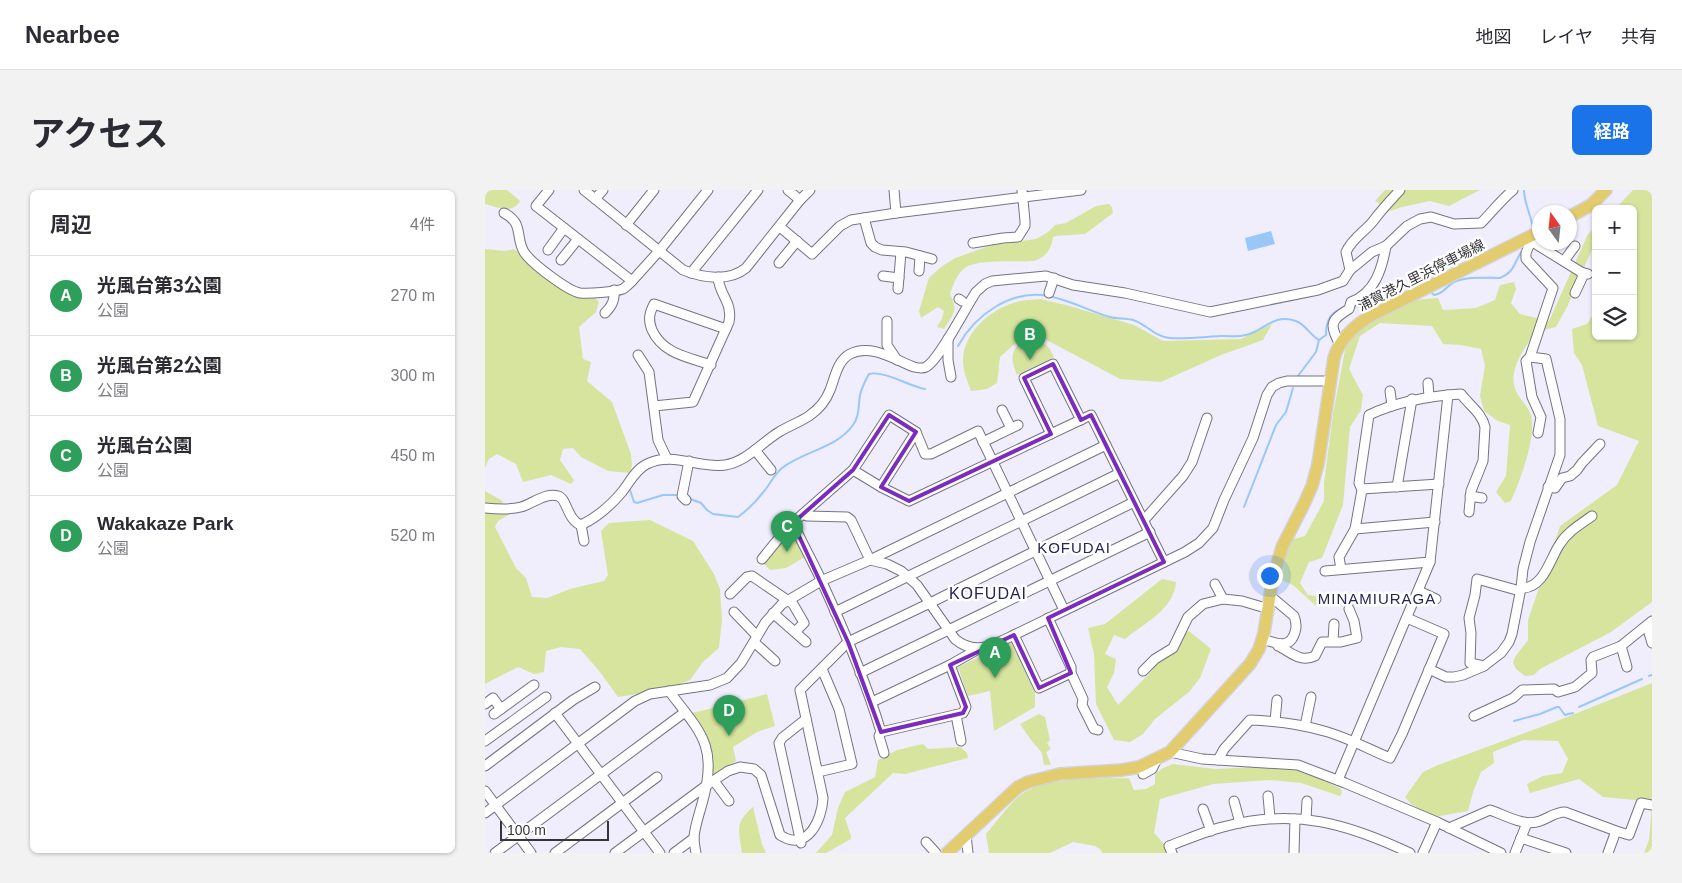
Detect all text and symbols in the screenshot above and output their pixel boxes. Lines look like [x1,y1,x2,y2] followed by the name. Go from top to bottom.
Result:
[25,21,120,48] text: Nearbee
[1476,27,1512,47] text: 地図
[1540,27,1593,47] text: レイヤ
[1621,27,1657,47] text: 共有
[1572,105,1652,155] button: 経路
[30,114,168,153] text: アクセス
[1532,205,1577,250] north arrow
[1592,205,1637,340] map controls
[1592,205,1637,250] button: +
[50,213,92,236] text: 周辺
[410,216,435,233] text: 4件
[1355,236,1487,314] street label: 浦賀港久里浜停車場線
[1592,250,1637,295] button: −
[97,275,222,296] text: 光風台第3公園
[60,287,72,304] text: A
[391,287,435,304] text: 270 m
[1592,295,1637,340] button: layers
[97,302,129,319] text: 公園
[1014,319,1046,360] pin: B
[97,355,222,376] text: 光風台第2公園
[60,367,72,384] text: B
[391,367,435,384] text: 300 m
[97,382,129,399] text: 公園
[97,435,192,456] text: 光風台公園
[60,447,72,464] text: C
[391,447,435,464] text: 450 m
[97,462,129,479] text: 公園
[771,511,803,552] pin: C
[97,513,234,534] text: Wakakaze Park
[60,527,72,544] text: D
[391,527,435,544] text: 520 m
[1037,539,1111,556] district label: KOFUDAI
[97,540,129,557] text: 公園
[1257,563,1283,589] your location
[949,585,1027,602] district label: KOFUDAI
[1318,590,1436,607] district label: MINAMIURAGA
[979,637,1011,678] pin: A
[713,695,745,736] pin: D
[500,818,609,841] scale bar
[507,822,546,838] text: 100 m

